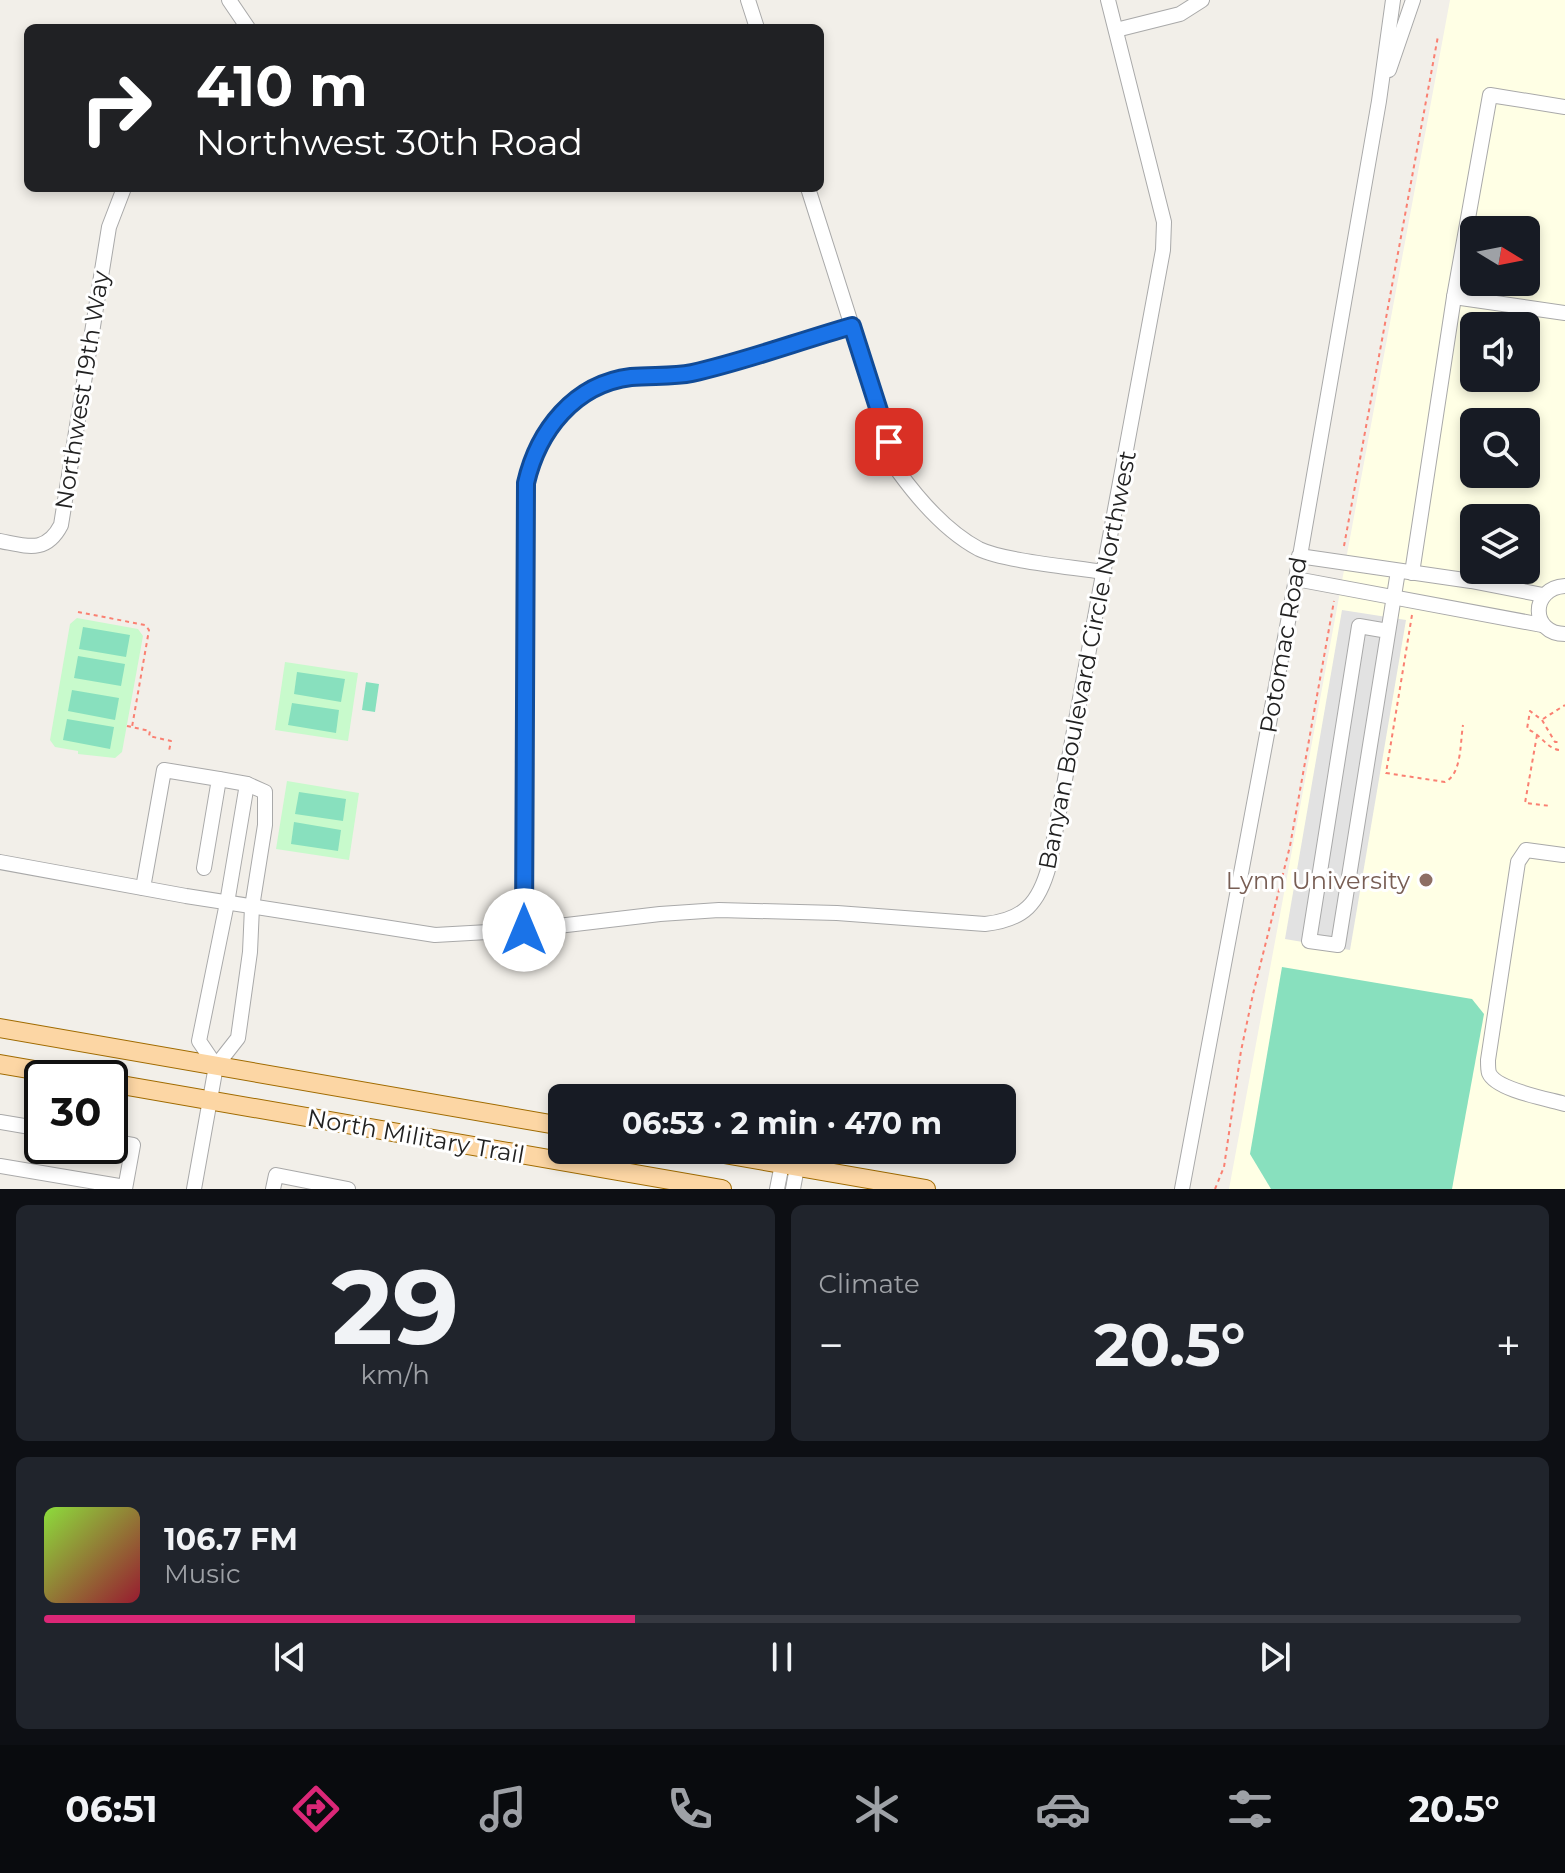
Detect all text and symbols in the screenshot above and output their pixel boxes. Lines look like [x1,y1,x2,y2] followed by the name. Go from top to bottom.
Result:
[196,52,368,120] text: 410 m
[64,56,168,160] icon: right
[196,120,583,164] text: Northwest 30th Road
[1460,216,1540,296] north arrow
[1460,216,1540,584] map controls
[49,269,115,511] street label: Northwest 19th Way
[1460,312,1540,392] button: sound
[855,408,923,476] pin
[1460,408,1540,488] button: search
[867,420,911,464] icon: arrive
[1032,448,1142,872] street label: Banyan Boulevard Circle Northwest
[1460,504,1540,584] button: layers
[1253,555,1313,735] street label: Potomac Road
[1226,866,1410,895] place label: Lynn University
[1417,871,1435,889] marker: Lynn University
[482,888,566,972] position arrow
[24,1060,128,1164] speed limit sign: 30
[305,1103,527,1169] street label: North Military Trail
[622,1105,942,1142] text: 06:53 · 2 min · 470 m
[331,1243,459,1370] text: 29
[819,1268,920,1300] text: Climate
[1094,1308,1245,1381] text: 20.5°
[819,1318,844,1372] text: −
[1496,1318,1521,1372] text: +
[361,1359,430,1391] text: km/h
[164,1521,298,1558] text: 106.7 FM
[164,1558,241,1590] text: Music
[268,1635,312,1679] icon: previous
[760,1635,804,1679] icon: pause
[1253,1635,1297,1679] icon: next
[288,1781,344,1837] icon: directions
[475,1781,531,1837] icon: music
[662,1781,718,1837] icon: phone
[849,1781,905,1837] icon: climate
[1035,1781,1091,1837] icon: car
[1222,1781,1278,1837] icon: filters
[65,1787,158,1831] text: 06:51
[1409,1787,1500,1831] text: 20.5°

